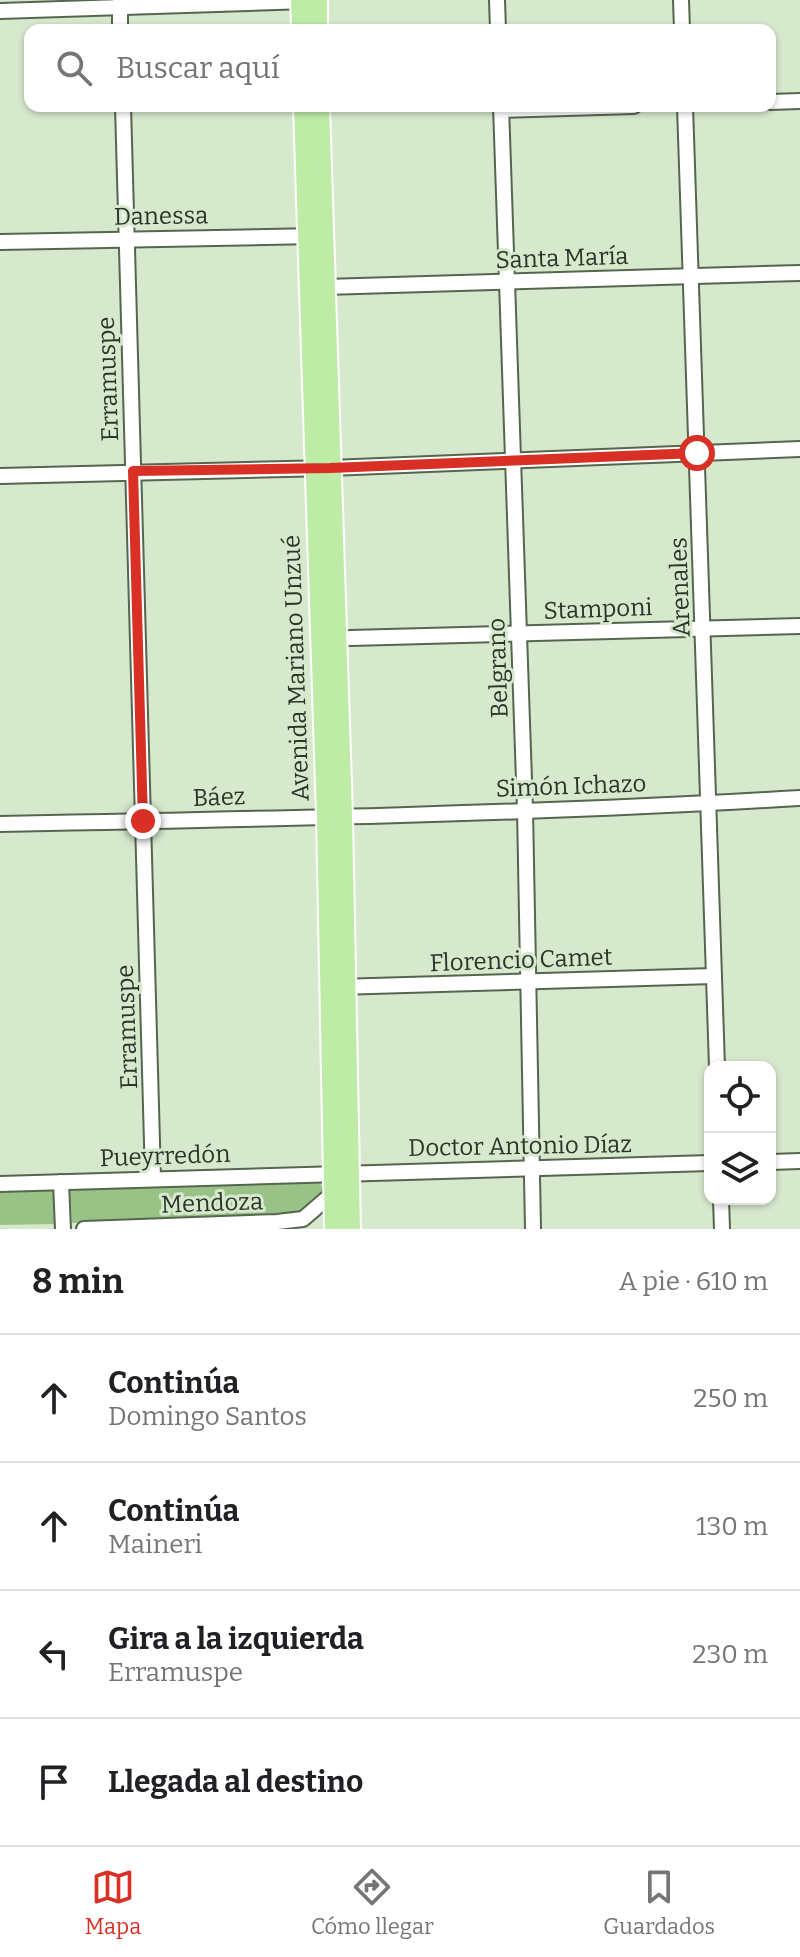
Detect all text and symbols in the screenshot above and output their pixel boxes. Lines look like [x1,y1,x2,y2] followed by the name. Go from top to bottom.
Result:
[24,24,776,112] search box
[52,46,96,90] icon: search
[116,50,280,86] text: Buscar aquí
[114,201,208,231] street label: Danessa
[495,242,629,274] street label: Santa María
[92,316,124,442] street label: Erramuspe
[679,435,715,471] route start
[277,534,315,802] street label: Avenida Mariano Unzué
[664,537,696,637] street label: Arenales
[543,593,653,625] street label: Stamponi
[482,617,514,719] street label: Belgrano
[495,769,647,803] street label: Simón Ichazo
[192,782,246,812] street label: Báez
[125,803,161,839] route end
[429,943,613,977] street label: Florencio Camet
[111,964,143,1090] street label: Erramuspe
[704,1061,776,1205] map controls
[704,1061,776,1133] button: locate
[408,1130,632,1162] street label: Doctor Antonio Díaz
[704,1133,776,1205] button: layers
[99,1140,231,1172] street label: Pueyrredón
[161,1187,263,1219] street label: Mendoza
[32,1261,124,1302] text: 8 min
[619,1266,768,1297] text: A pie · 610 m
[108,1365,239,1401] text: Continúa
[32,1376,76,1420] icon: ahead
[693,1383,768,1414] text: 250 m
[108,1401,307,1432] text: Domingo Santos
[108,1493,239,1529] text: Continúa
[32,1504,76,1548] icon: ahead
[696,1511,768,1542] text: 130 m
[108,1529,202,1560] text: Maineri
[108,1621,364,1657] text: Gira a la izquierda
[32,1632,76,1676] icon: left
[692,1639,768,1670] text: 230 m
[108,1657,243,1688] text: Erramuspe
[32,1760,76,1804] icon: arrive
[108,1764,363,1800] text: Llegada al destino
[85,1865,141,1940] tab: Mapa
[311,1865,434,1940] tab: Cómo llegar
[603,1865,715,1940] tab: Guardados

